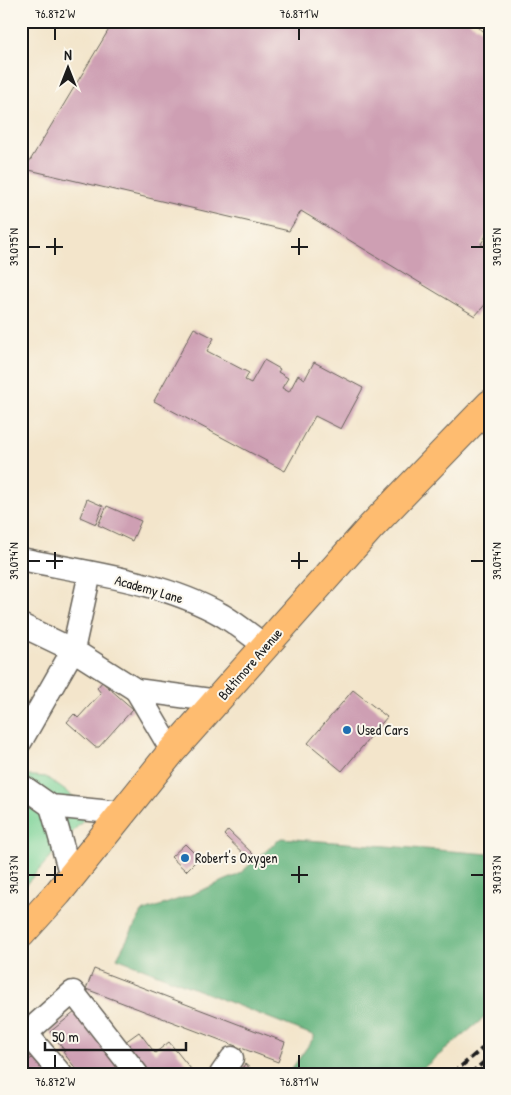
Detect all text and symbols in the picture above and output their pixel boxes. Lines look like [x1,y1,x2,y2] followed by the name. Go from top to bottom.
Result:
[35,5,76,22] text: 76.872°W
[280,5,319,22] text: 76.871°W
[42,42,92,92] north arrow
[64,45,72,64] text: N
[5,228,22,266] text: 39.075°N
[488,228,505,266] text: 39.075°N
[5,542,22,580] text: 39.074°N
[488,542,505,580] text: 39.074°N
[113,570,186,608] street label: Academy Lane
[213,623,286,704] street label: Baltimore Avenue
[357,720,408,739] place label: Used Cars
[341,724,353,736] marker: Used Cars
[195,848,278,868] place label: Robert's Oxygen
[179,852,191,864] marker: Robert's Oxygen
[5,856,22,894] text: 39.073°N
[488,856,505,894] text: 39.073°N
[45,1020,186,1052] scale bar
[52,1026,79,1047] text: 50 m
[35,1073,76,1090] text: 76.872°W
[280,1073,319,1090] text: 76.871°W

